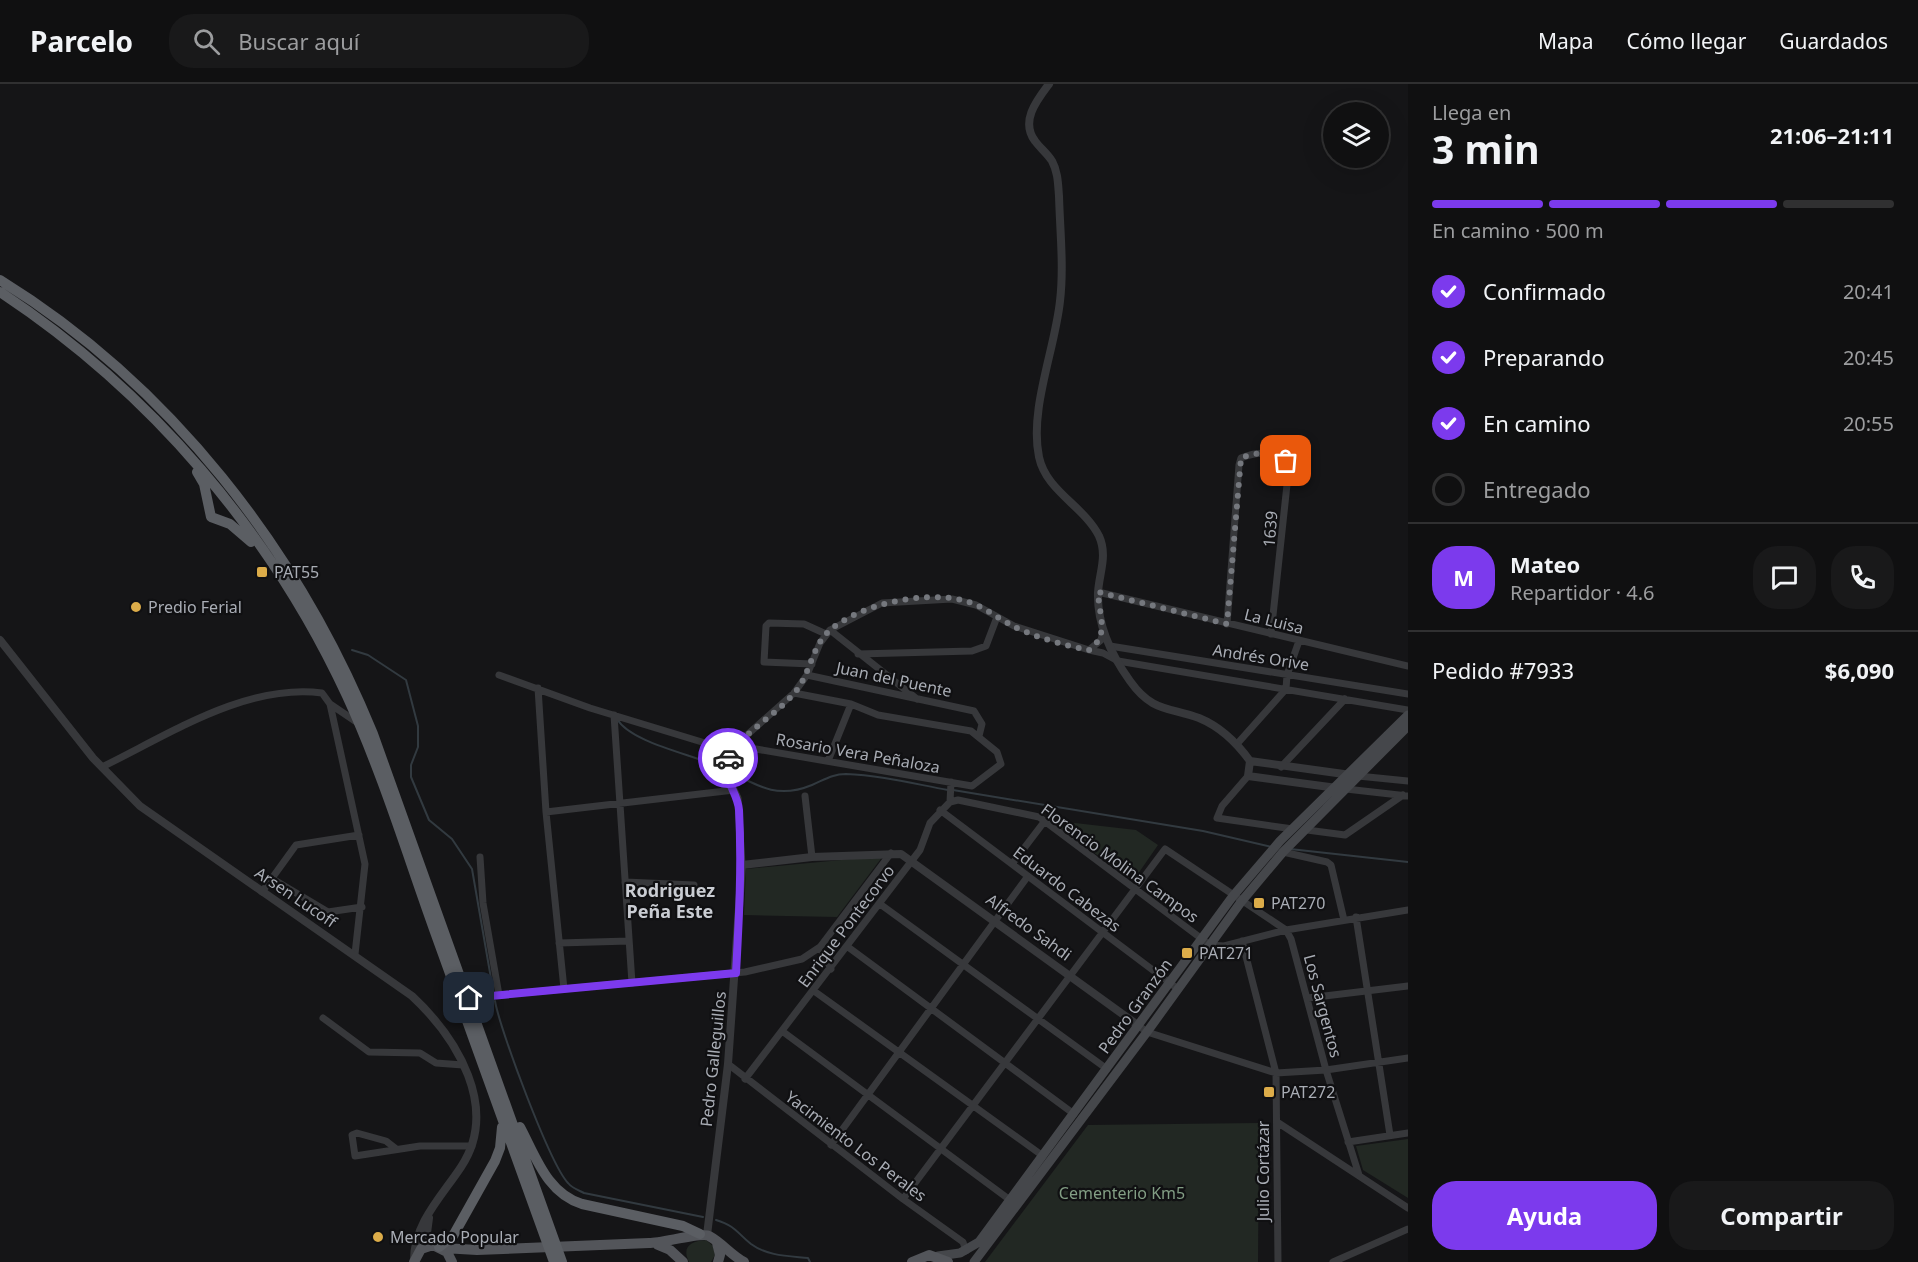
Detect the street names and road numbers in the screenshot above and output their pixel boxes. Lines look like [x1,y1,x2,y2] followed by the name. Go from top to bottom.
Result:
[1257,510,1283,548] street label: 1639
[1242,603,1306,639] street label: La Luisa
[1211,639,1311,675] street label: Andrés Orive
[832,656,954,702] street label: Juan del Puente
[774,728,942,778] street label: Rosario Vera Peñaloza
[1037,798,1203,928] street label: Florencio Molina Campos
[1009,841,1125,937] street label: Eduardo Cabezas
[793,860,899,992] street label: Enrique Pontecorvo
[251,862,342,933] street label: Arsen Lucoff
[982,889,1076,965] street label: Alfredo Sahdi
[1299,952,1347,1060] street label: Los Sargentos
[1093,954,1177,1058] street label: Pedro Granzón
[695,990,731,1128] street label: Pedro Galleguillos
[781,1086,931,1206] street label: Yacimiento Los Perales
[1252,1120,1274,1223] street label: Julio Cortázar

